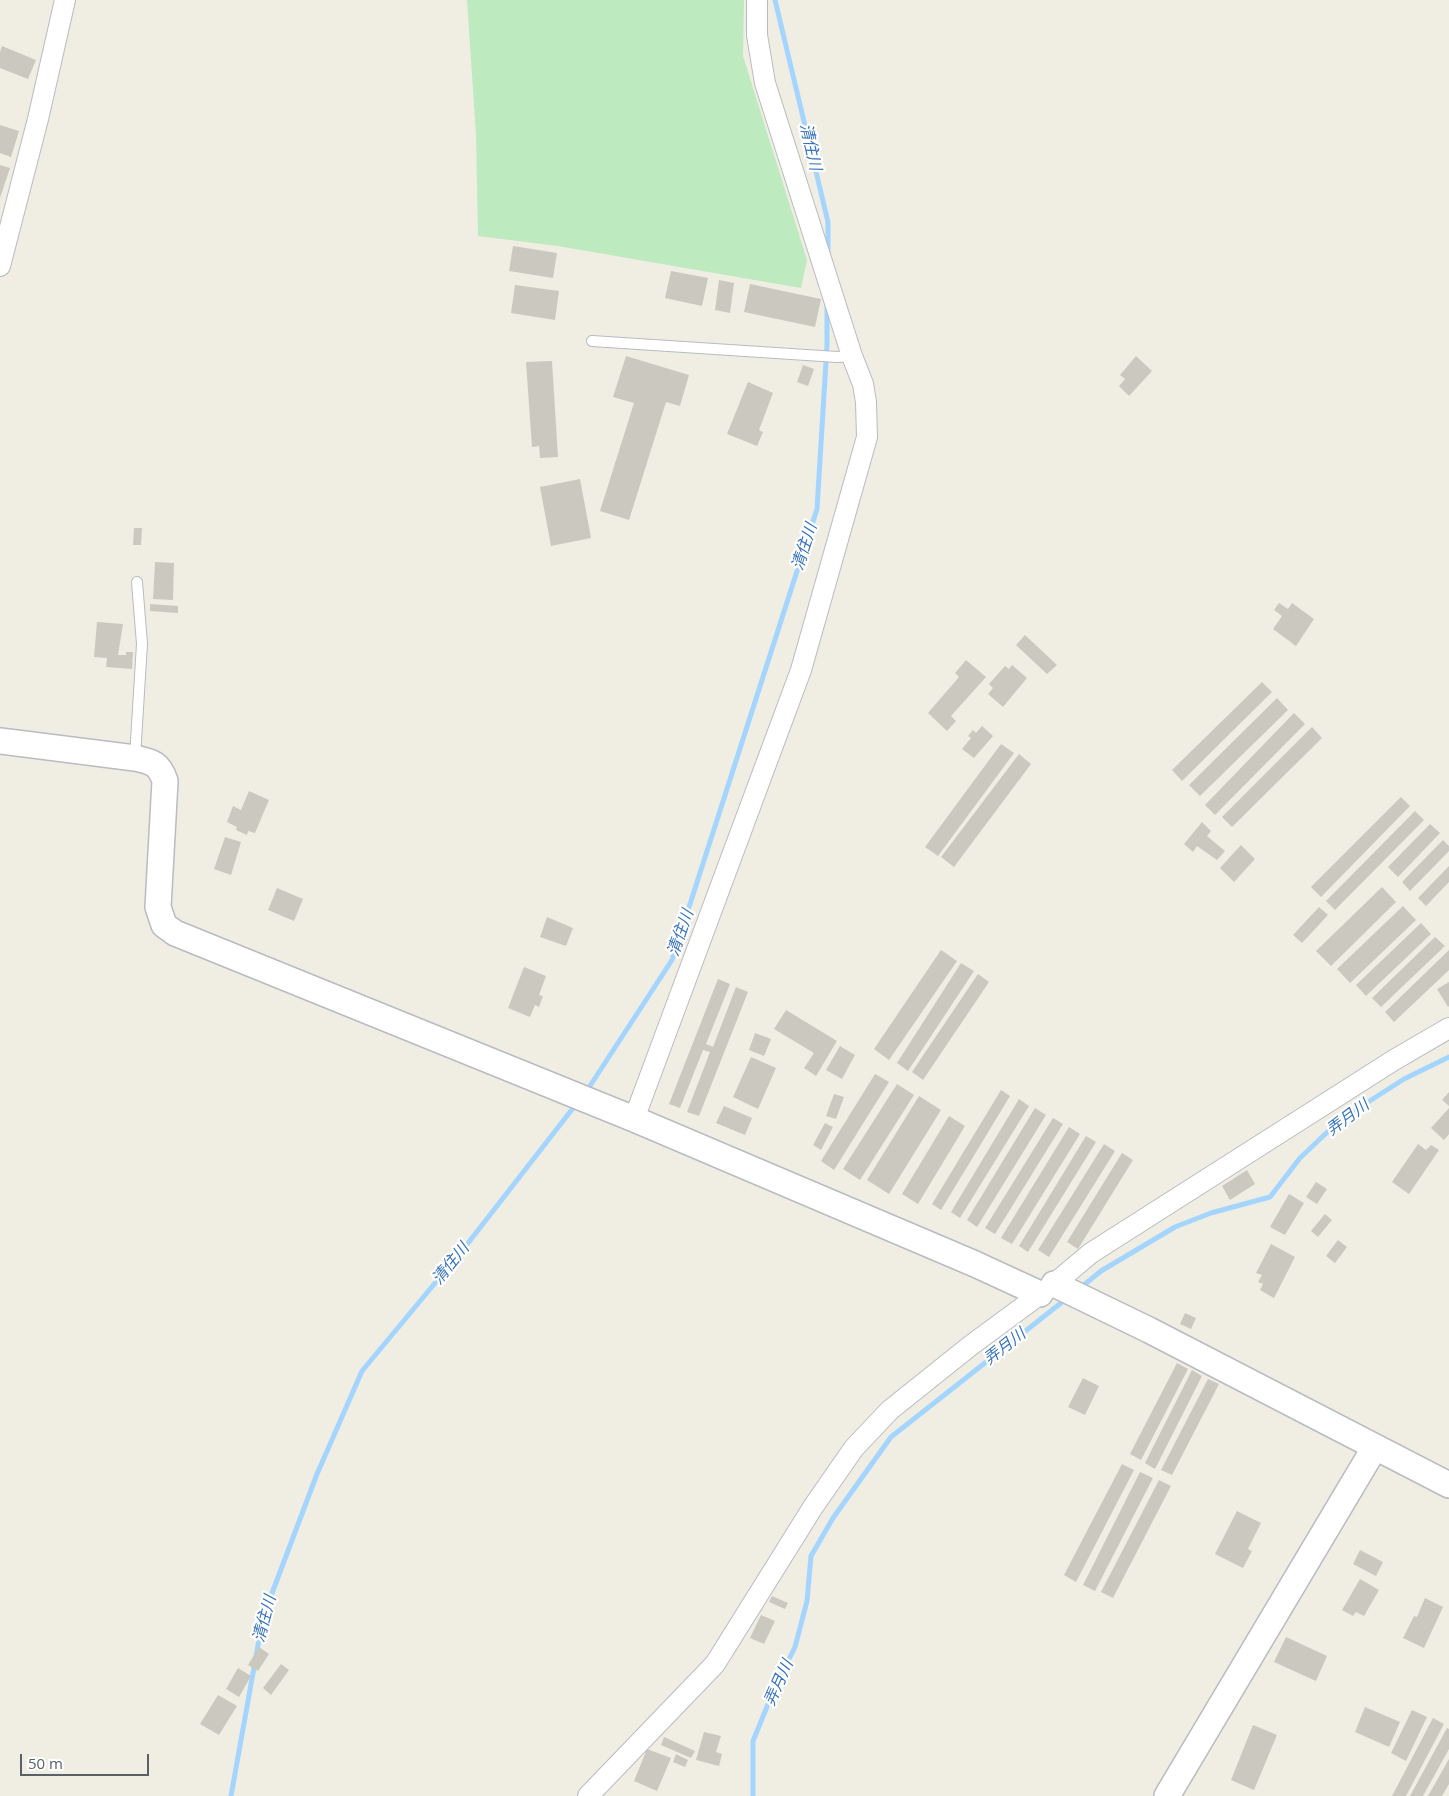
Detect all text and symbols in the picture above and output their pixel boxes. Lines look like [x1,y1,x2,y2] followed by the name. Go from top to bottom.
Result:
[795,121,825,173] water label: 清住川
[788,521,822,573] water label: 清住川
[664,907,698,959] water label: 清住川
[1323,1096,1373,1140] water label: 弄月川
[428,1239,474,1289] water label: 清住川
[980,1325,1030,1369] water label: 弄月川
[250,1593,280,1645] water label: 清住川
[760,1657,798,1709] water label: 弄月川
[22,1744,151,1776] scale bar
[28,1753,63,1773] text: 50 m

